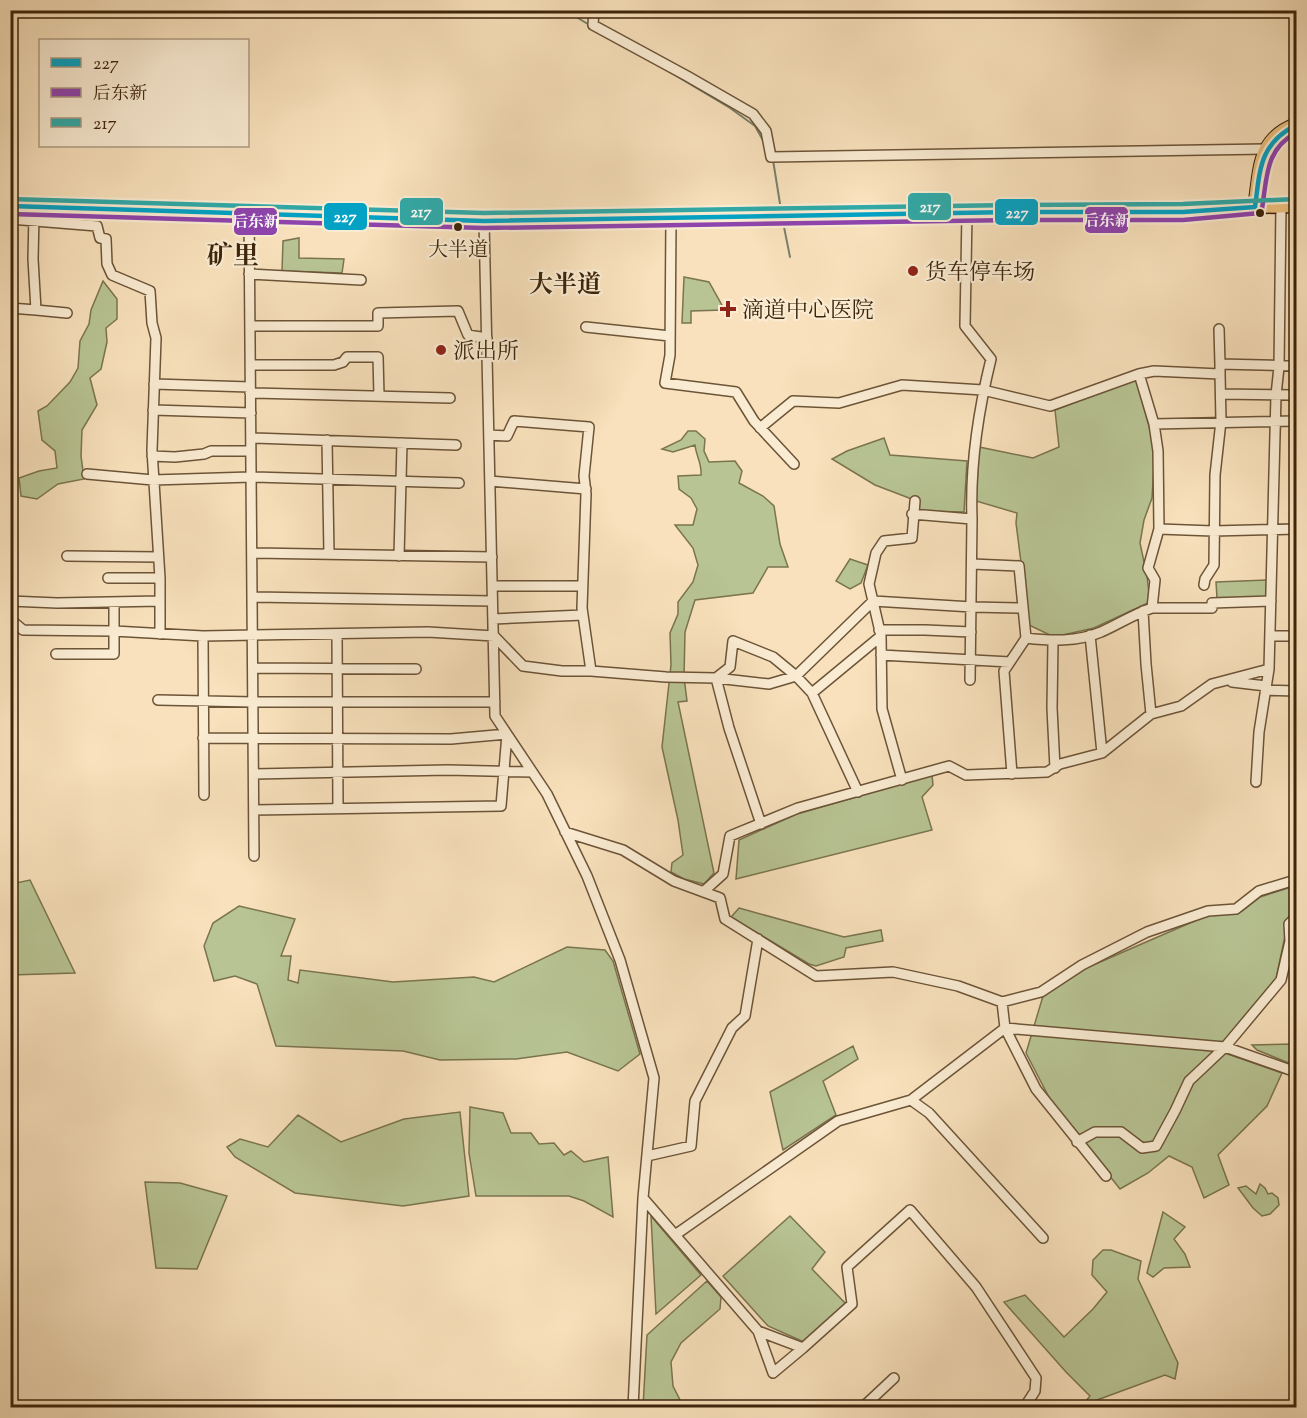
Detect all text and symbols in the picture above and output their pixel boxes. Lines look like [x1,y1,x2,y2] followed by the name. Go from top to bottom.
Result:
[39,39,249,147] legend
[93,52,119,78] text: 227
[93,82,147,108] text: 后东新
[93,112,117,138] text: 217
[907,192,952,221] line badge: 217
[399,197,444,226] line badge: 217
[920,197,941,220] text: 217
[994,198,1039,226] line badge: 227
[323,202,368,231] line badge: 227
[411,202,432,225] text: 217
[1006,203,1029,226] text: 227
[1084,206,1129,234] line badge: 后东新
[233,207,278,236] line badge: 后东新
[334,207,357,230] text: 227
[1254,207,1266,219] unlabelled marker
[1083,211,1131,234] text: 后东新
[232,212,280,235] text: 后东新
[452,221,464,233] marker: 大半道
[428,237,488,266] place label: 大半道
[207,239,259,276] district label: 矿里
[925,258,1035,290] place label: 货车停车场
[906,264,920,278] marker: 货车停车场
[529,269,601,303] district label: 大半道
[742,296,874,328] place label: 滴道中心医院
[719,300,737,318] marker: 滴道中心医院
[453,337,519,369] place label: 派出所
[434,343,448,357] marker: 派出所

